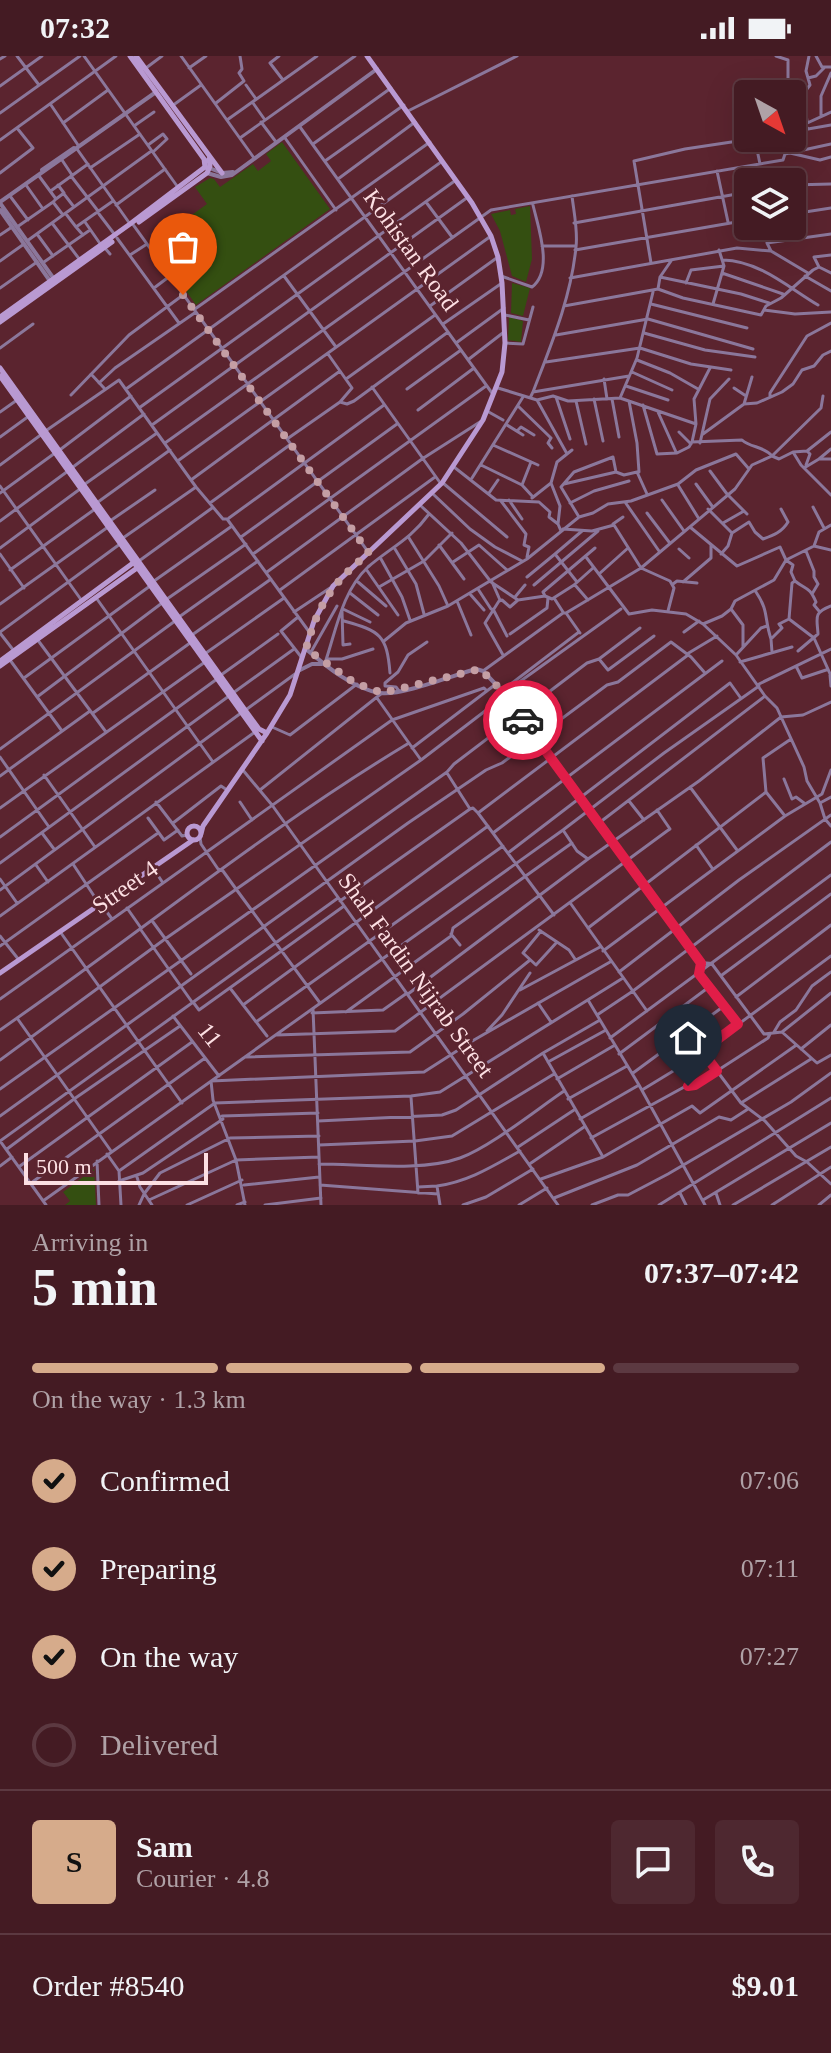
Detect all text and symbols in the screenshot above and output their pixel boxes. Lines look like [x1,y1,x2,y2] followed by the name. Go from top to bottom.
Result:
[40,11,110,44] text: 07:32
[734,80,806,152] north arrow
[734,80,806,240] map controls
[734,168,806,240] button: layers
[358,184,464,316] street label: Kohistan Road
[149,213,217,295] pin
[161,225,205,269] icon: bag
[483,680,563,760] courier
[501,698,545,742] icon: car
[87,855,163,919] street label: Street 4
[333,868,499,1082] street label: Shah Fardin Nijrab Street
[654,1004,722,1086] pin
[666,1016,710,1060] icon: home
[193,1018,227,1052] street label: 11
[24,1149,208,1185] scale bar
[36,1154,92,1179] text: 500 m
[32,1228,148,1257] text: Arriving in
[644,1256,799,1289] text: 07:37–07:42
[32,1259,158,1316] text: 5 min
[32,1385,246,1414] text: On the way · 1.3 km
[32,1459,76,1503] icon: check
[100,1464,230,1497] text: Confirmed
[740,1466,799,1495] text: 07:06
[32,1547,76,1591] icon: check
[100,1552,217,1585] text: Preparing
[741,1554,799,1583] text: 07:11
[32,1635,76,1679] icon: check
[100,1640,238,1673] text: On the way
[740,1642,799,1671] text: 07:27
[100,1728,218,1761] text: Delivered
[611,1820,695,1904] button: chat
[715,1820,799,1904] button: phone
[136,1830,193,1863] text: Sam
[66,1845,82,1878] text: S
[136,1864,270,1893] text: Courier · 4.8
[32,1969,184,2002] text: Order #8540
[732,1969,799,2002] text: $9.01

